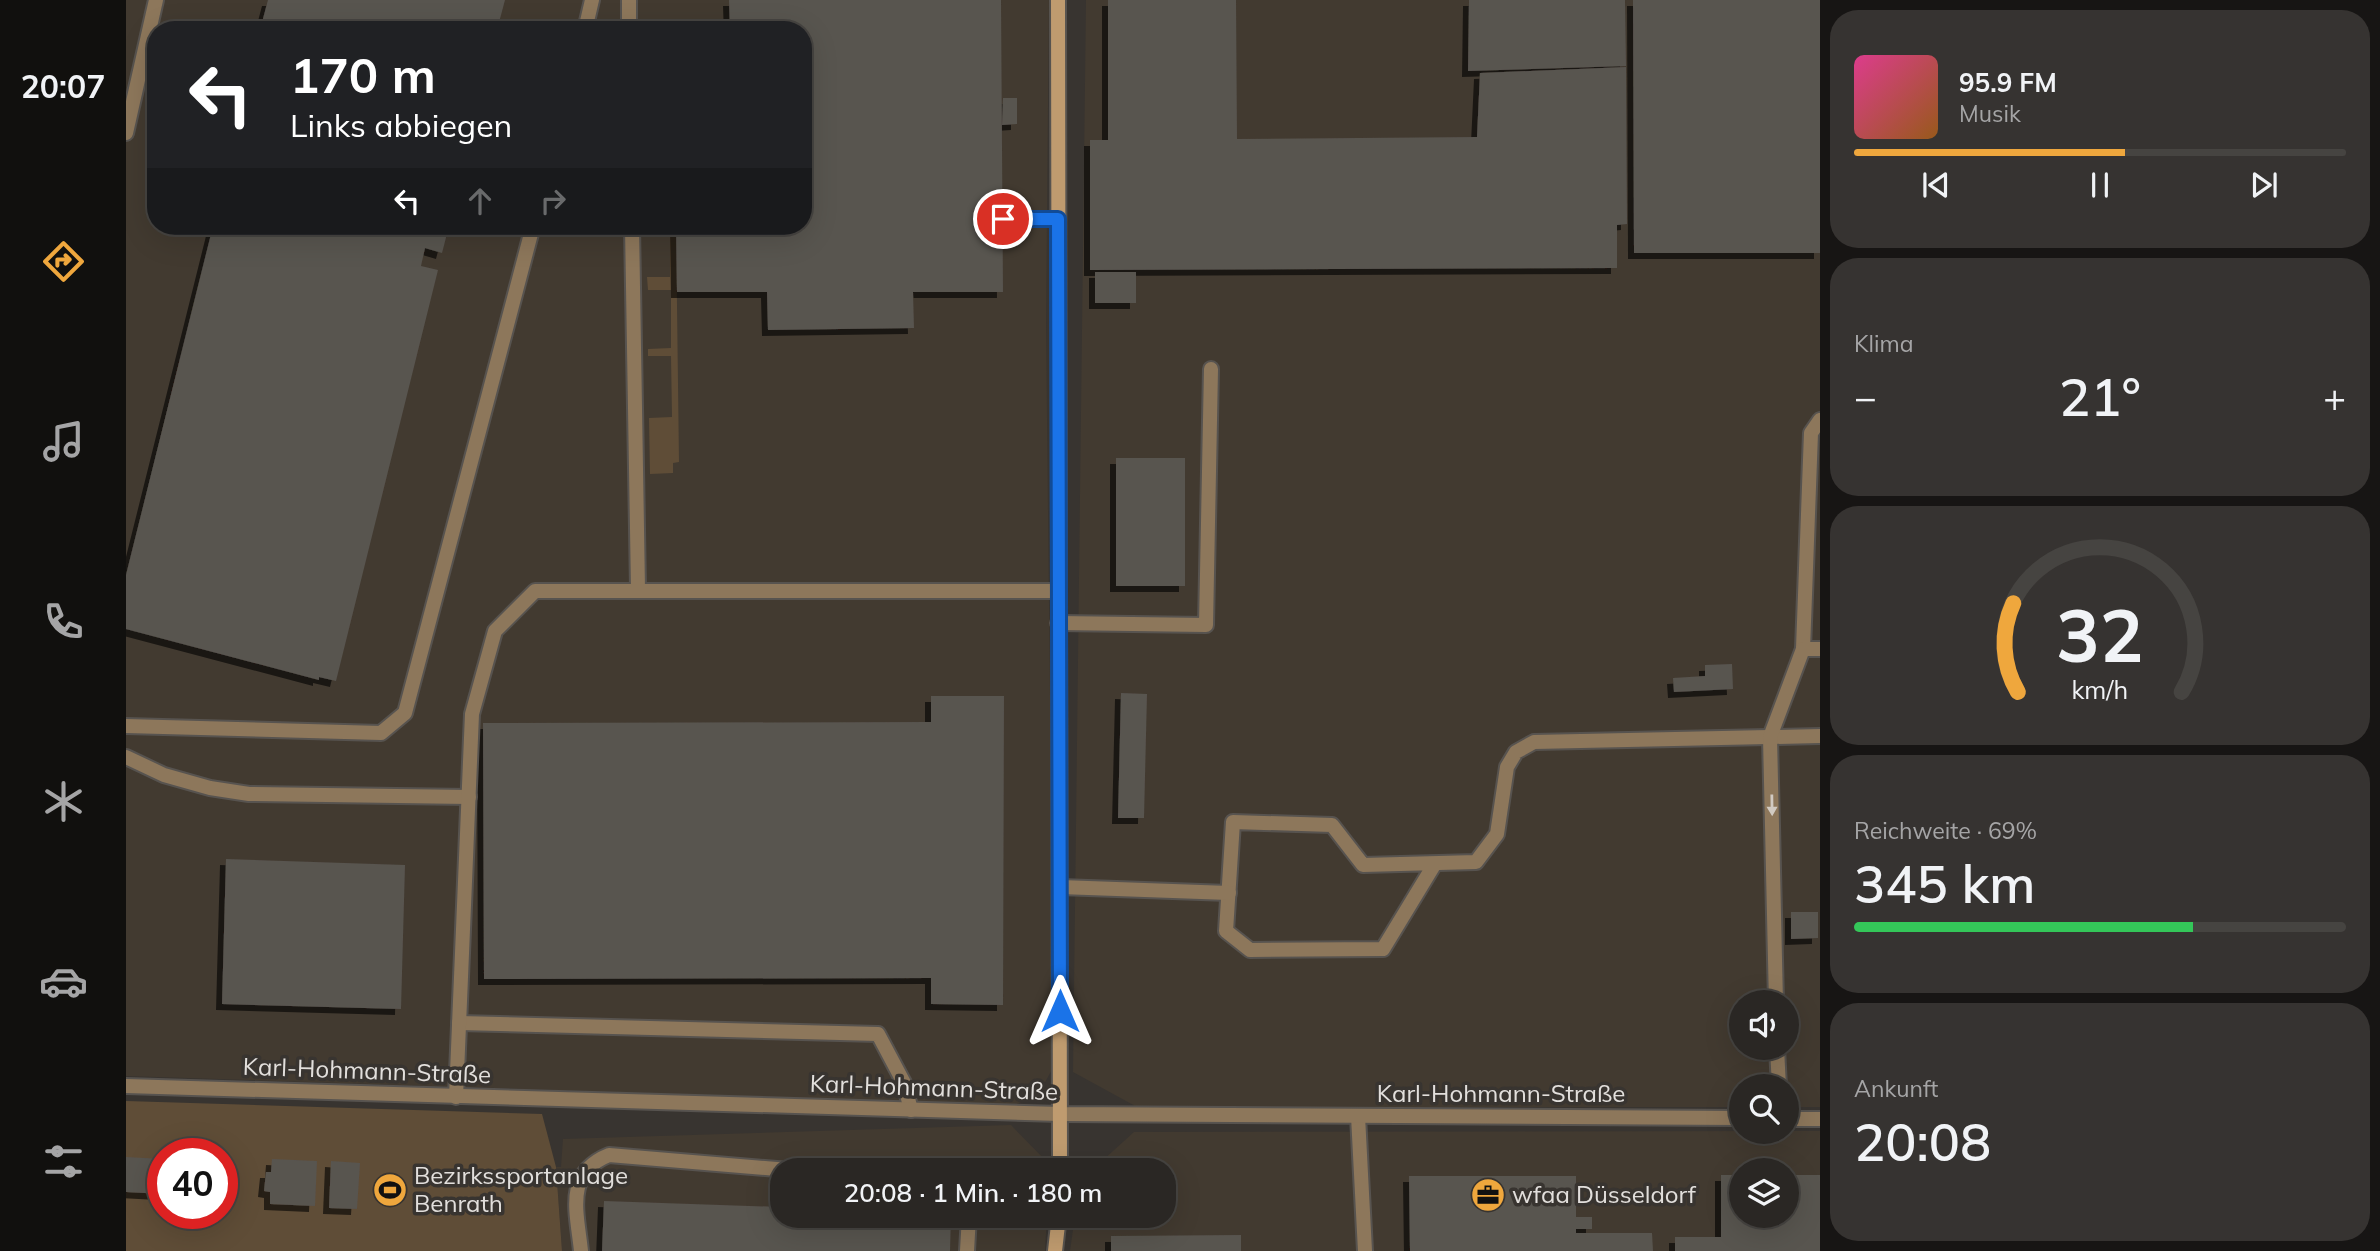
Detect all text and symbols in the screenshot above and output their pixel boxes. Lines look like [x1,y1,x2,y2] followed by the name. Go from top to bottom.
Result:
[290,44,436,105] text: 170 m
[175,49,266,140] icon: left
[21,66,105,106] text: 20:07
[1959,66,2057,99] text: 95.9 FM
[1959,99,2021,128] text: Musik
[290,105,512,145] text: Links abbiegen
[1917,166,1955,204] icon: previous
[2081,166,2119,204] icon: pause
[2245,166,2283,204] icon: next
[388,182,426,220] icon: left
[461,182,499,220] icon: ahead
[534,182,572,220] icon: right
[973,189,1033,249] pin
[984,200,1022,238] icon: arrive
[39,237,88,286] icon: directions
[1854,329,1914,358] text: Klima
[2059,364,2141,429] text: 21°
[1854,373,1877,421] text: −
[2323,373,2346,421] text: +
[39,417,88,466] icon: music
[2056,589,2144,680] text: 32
[39,597,88,646] icon: phone
[2072,673,2128,704] text: km/h
[39,777,88,826] icon: climate
[1766,794,1777,816] one-way arrow
[1854,816,2037,845] text: Reichweite · 69%
[1854,851,2035,916] text: 345 km
[39,957,88,1006] icon: car
[1023,974,1097,1048] position arrow
[1729,990,1799,1228] map controls
[1729,990,1799,1060] button: sound
[242,1051,492,1089] street label: Karl-Hohmann-Straße
[809,1068,1059,1106] street label: Karl-Hohmann-Straße
[1729,1074,1799,1144] button: search
[1854,1074,1938,1103] text: Ankunft
[1377,1078,1625,1108] street label: Karl-Hohmann-Straße
[1854,1109,1991,1174] text: 20:08
[39,1137,88,1186] icon: filters
[147,1138,238,1229] speed limit sign: 40
[1729,1158,1799,1228] button: layers
[414,1160,628,1218] place label: Bezirkssportanlage Benrath
[371,1171,409,1209] sports icon: Bezirkssportanlage Benrath
[844,1176,1102,1209] text: 20:08 · 1 Min. · 180 m
[1469,1176,1507,1214] office icon: wfaa Düsseldorf
[1512,1179,1697,1209] place label: wfaa Düsseldorf

